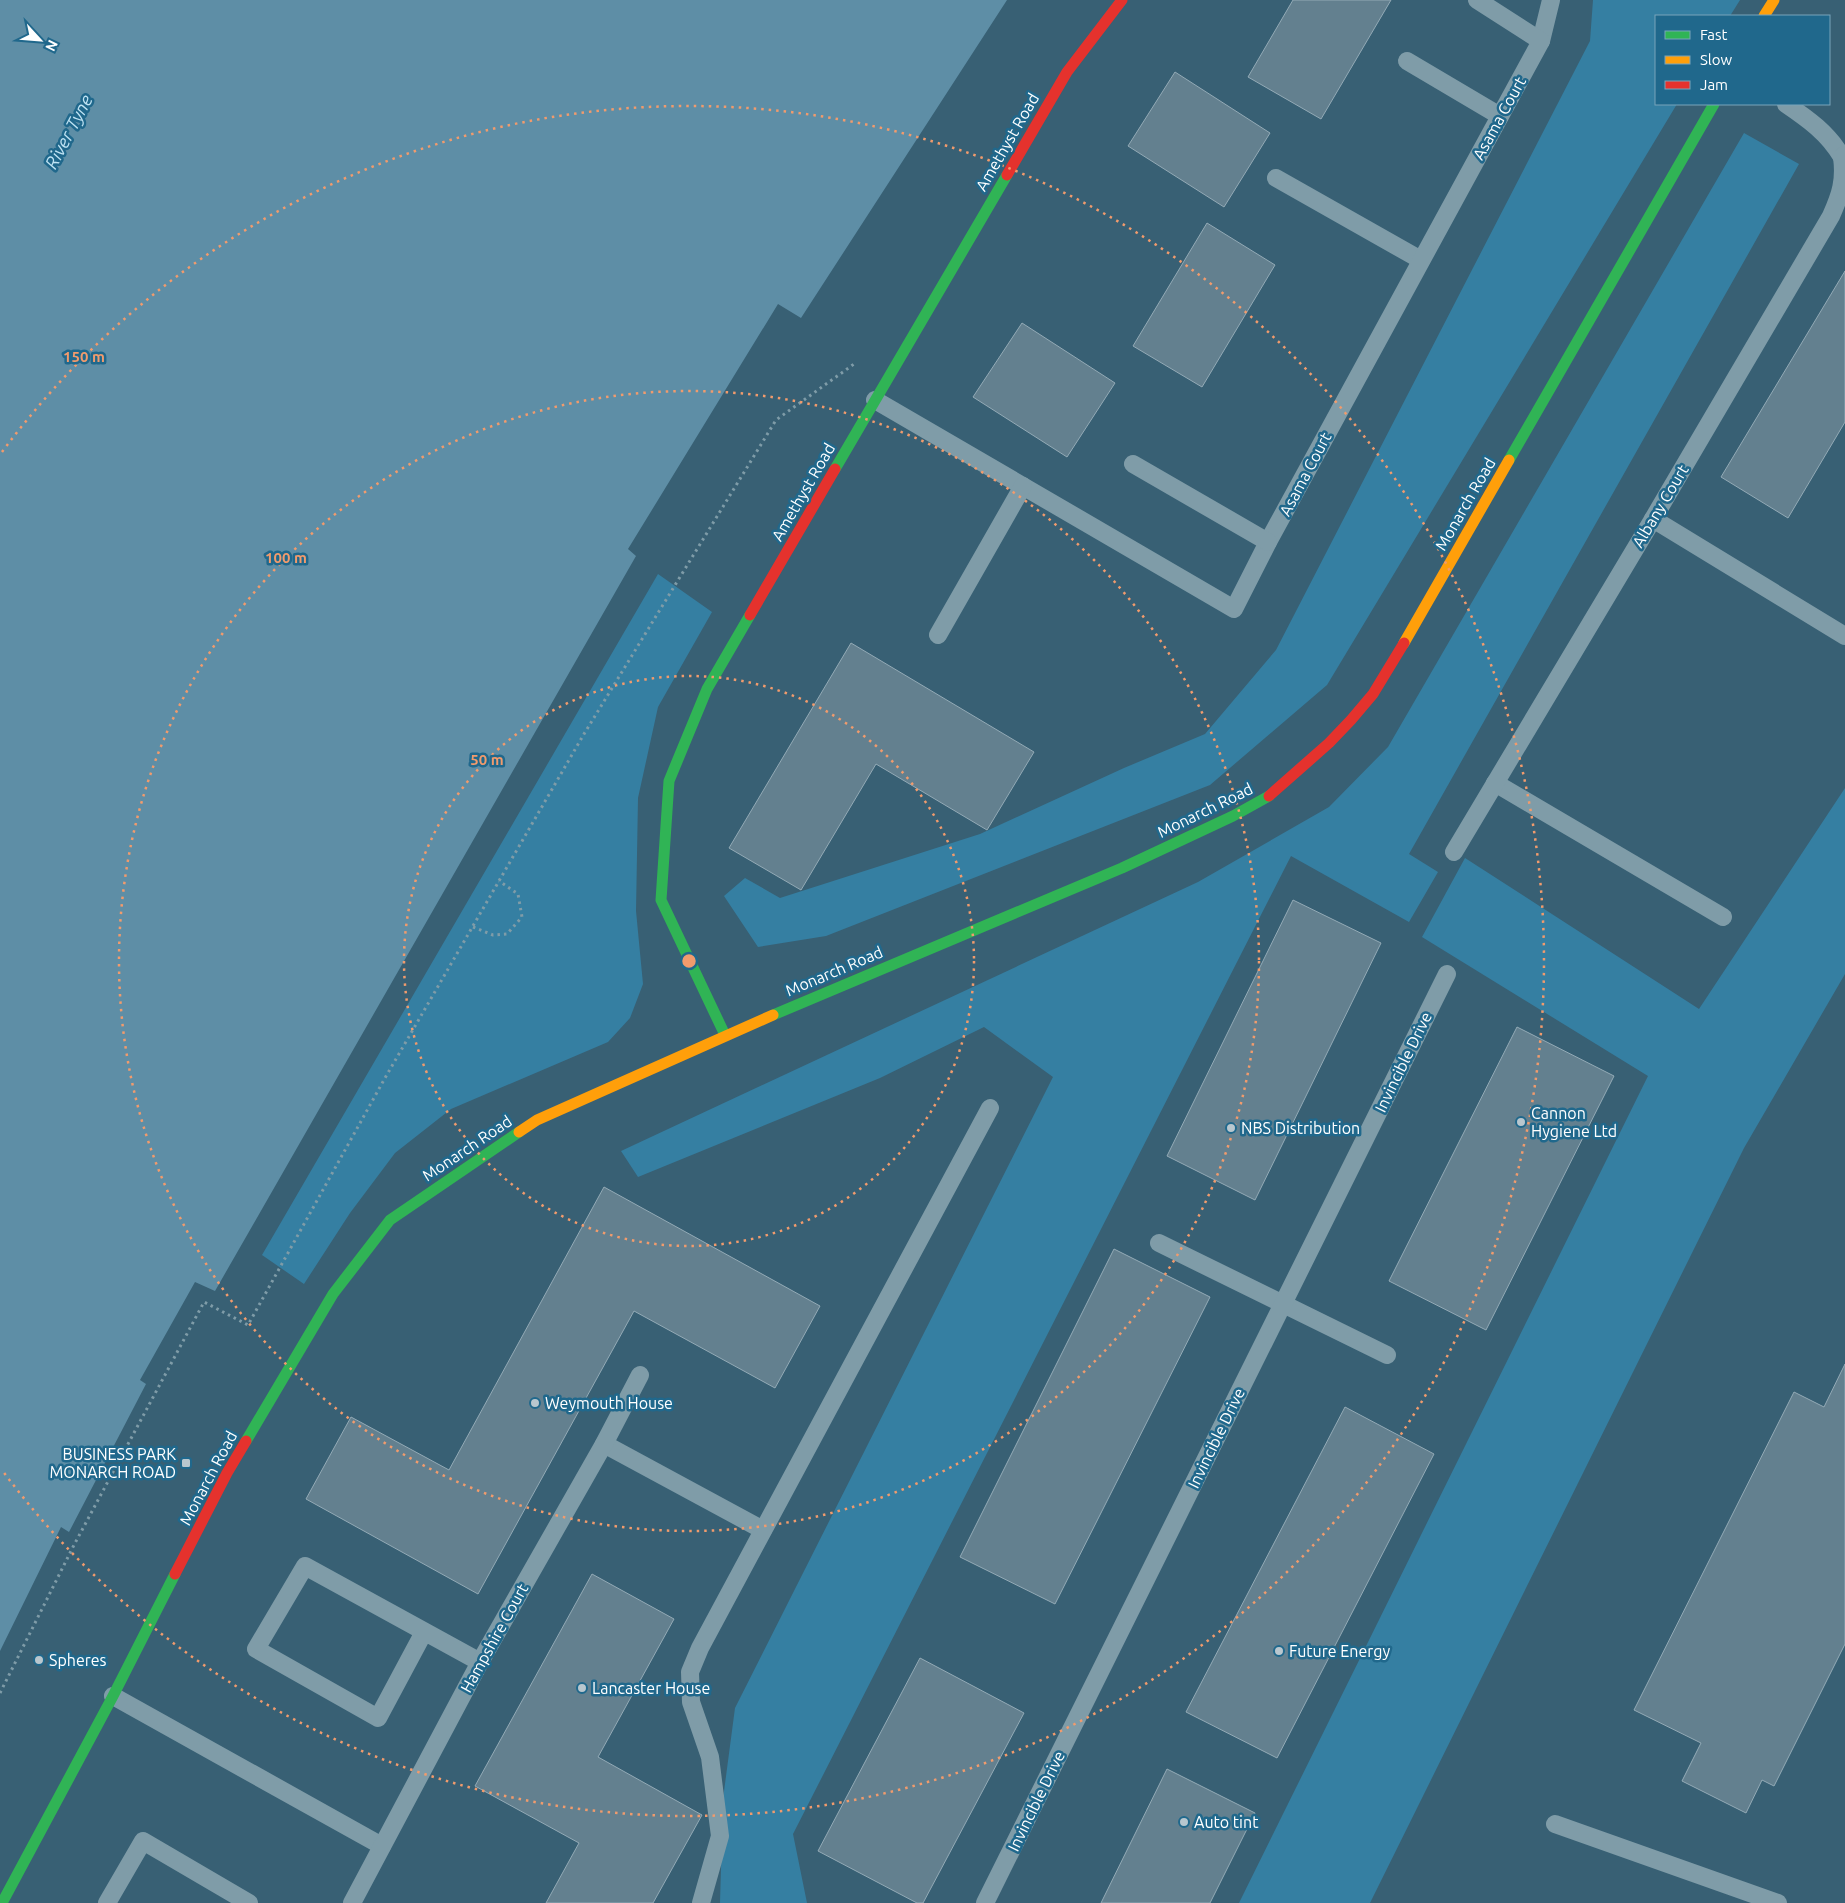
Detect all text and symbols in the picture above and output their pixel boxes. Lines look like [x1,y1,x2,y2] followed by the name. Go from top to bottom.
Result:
[15,15,65,65] north arrow
[1655,15,1830,105] legend
[1700,26,1728,43] text: Fast
[42,37,61,54] text: N
[1700,51,1733,68] text: Slow
[1469,73,1530,163] street label: Asama Court
[1700,76,1728,93] text: Jam
[972,90,1042,194] street label: Amethyst Road
[40,91,96,172] water label: River Tyne
[63,348,105,365] text: 150 m
[1275,428,1335,519] street label: Asama Court
[768,440,838,544] street label: Amethyst Road
[1431,455,1499,553] street label: Monarch Road
[1628,461,1692,551] street label: Albany Court
[265,549,307,566] text: 100 m
[470,751,504,768] text: 50 m
[1154,779,1256,841] street label: Monarch Road
[783,942,885,1000] street label: Monarch Road
[680,952,698,970] centre of rings
[1371,1009,1435,1115] street label: Invincible Drive
[1531,1104,1617,1140] place label: Cannon Hygiene Ltd
[419,1112,515,1184] street label: Monarch Road
[1515,1116,1527,1128] marker: Cannon Hygiene Ltd
[1241,1119,1360,1137] place label: NBS Distribution
[1225,1122,1237,1134] marker: NBS Distribution
[1184,1385,1248,1491] street label: Invincible Drive
[545,1394,673,1412] place label: Weymouth House
[529,1397,541,1409] marker: Weymouth House
[176,1428,240,1528] street label: Monarch Road
[49,1445,176,1481] place label: BUSINESS PARK MONARCH ROAD
[180,1457,192,1469] marker: BUSINESS PARK MONARCH ROAD
[457,1580,532,1696] street label: Hampshire Court
[1289,1642,1390,1660] place label: Future Energy
[1273,1645,1285,1657] marker: Future Energy
[49,1651,107,1669] place label: Spheres
[33,1654,45,1666] marker: Spheres
[592,1679,710,1697] place label: Lancaster House
[576,1682,588,1694] marker: Lancaster House
[1004,1748,1068,1854] street label: Invincible Drive
[1194,1813,1259,1831] place label: Auto tint
[1178,1816,1190,1828] marker: Auto tint

